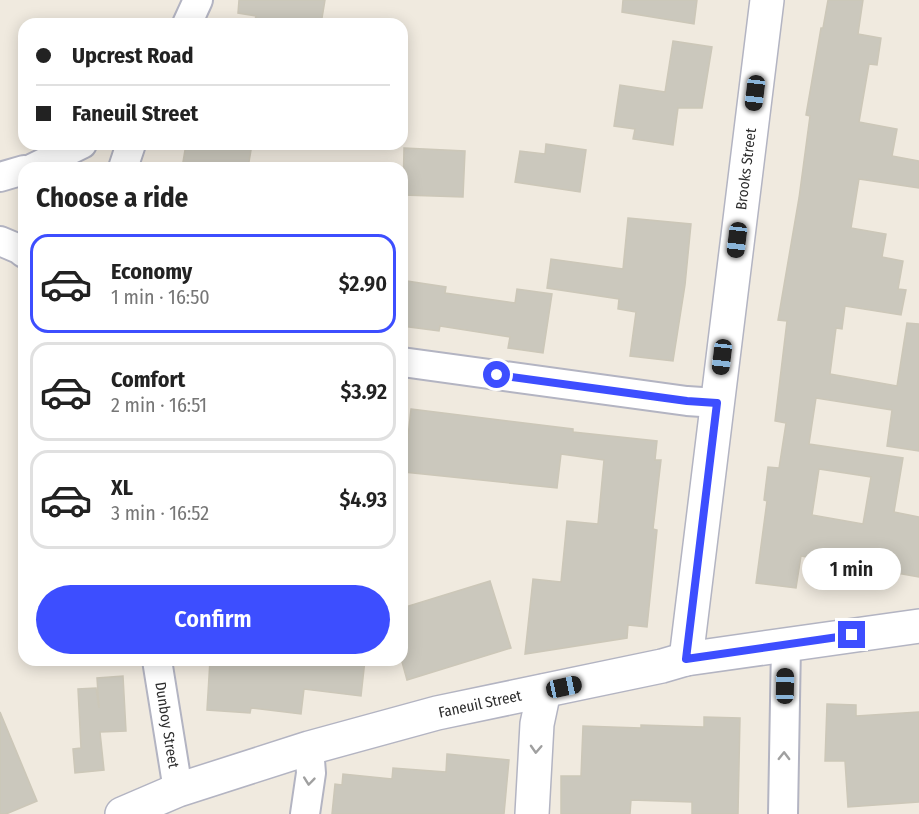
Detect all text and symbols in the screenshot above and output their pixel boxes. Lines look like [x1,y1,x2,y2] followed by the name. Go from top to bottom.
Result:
[72,42,194,69] text: Upcrest Road
[744,74,766,112] car
[72,100,198,127] text: Faneuil Street
[732,127,760,211] street label: Brooks Street
[36,182,188,214] text: Choose a ride
[726,221,748,259] car
[39,257,93,311] icon: car
[111,258,192,285] text: Economy
[339,270,387,297] text: $2.90
[111,285,210,309] text: 1 min · 16:50
[711,338,733,376] car
[483,361,510,388] route start
[39,365,93,419] icon: car
[111,366,185,393] text: Comfort
[340,378,387,405] text: $3.92
[111,393,207,417] text: 2 min · 16:51
[39,473,93,527] icon: car
[111,474,133,501] text: XL
[339,486,387,513] text: $4.93
[111,501,209,525] text: 3 min · 16:52
[802,548,902,590] callout: 1 min
[830,557,873,581] text: 1 min
[36,585,390,654] button: Confirm
[838,621,865,648] route end
[776,668,794,704] car
[545,674,583,700] car
[151,680,183,770] street label: Dunboy Street
[437,686,523,722] street label: Faneuil Street
[530,744,543,753] one-way arrow
[778,751,790,760] one-way arrow
[303,776,316,786] one-way arrow

